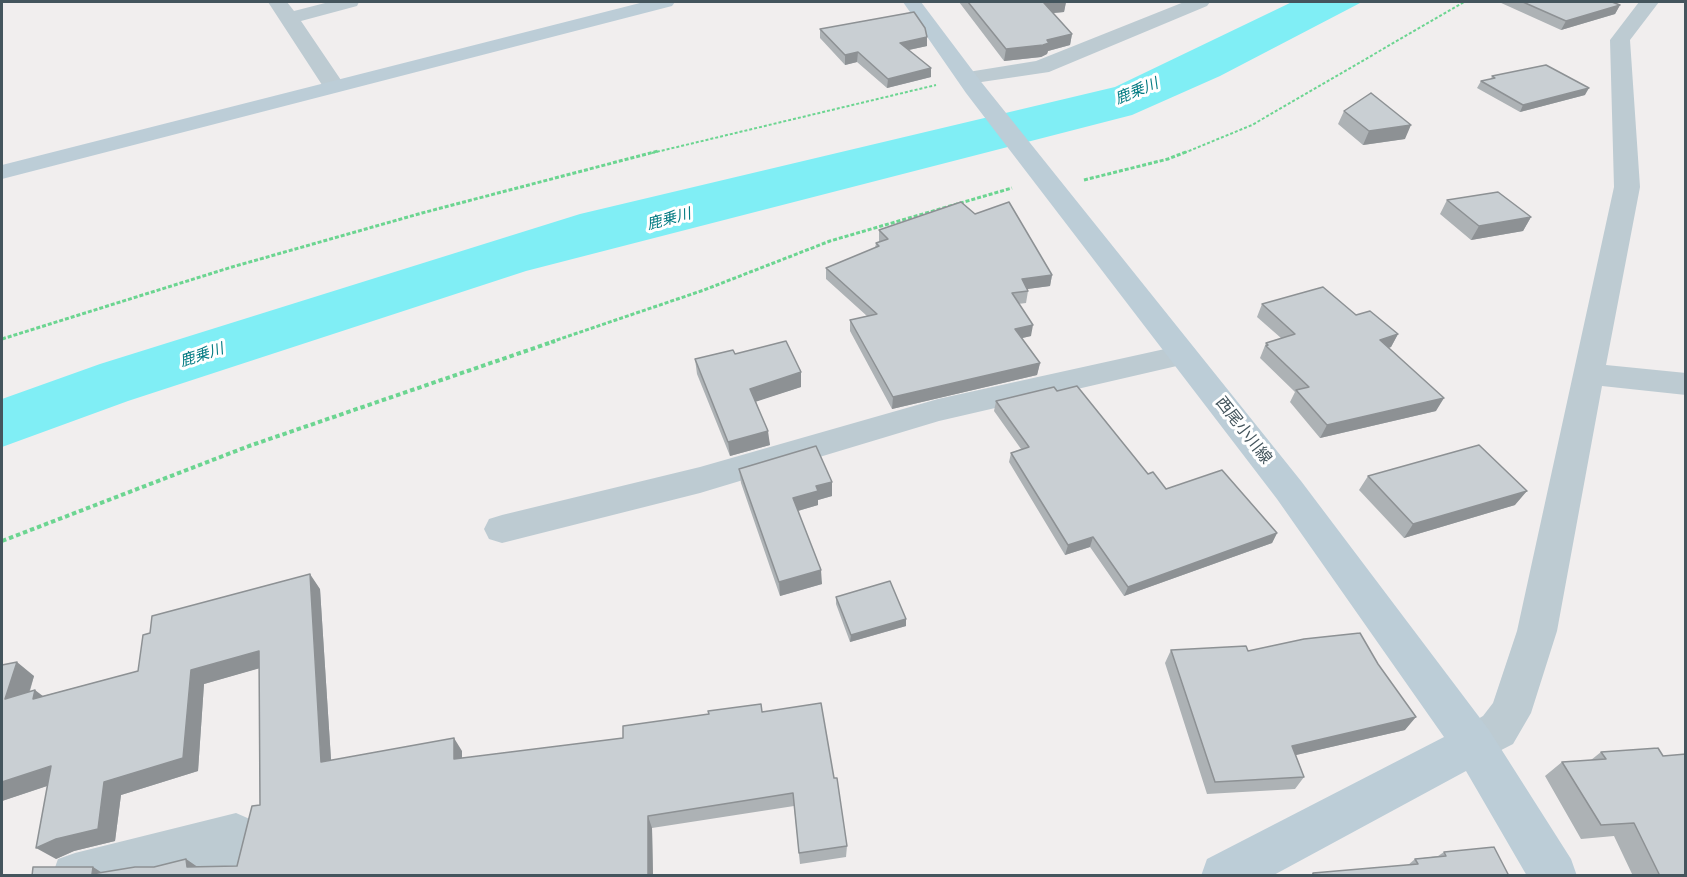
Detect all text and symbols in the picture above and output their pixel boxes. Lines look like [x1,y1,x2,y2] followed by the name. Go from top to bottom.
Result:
[1113,75,1161,109] water label: 鹿乗川
[645,205,693,235] water label: 鹿乗川
[178,340,226,372] water label: 鹿乗川
[1211,394,1275,468] street label: 西尾小川線

